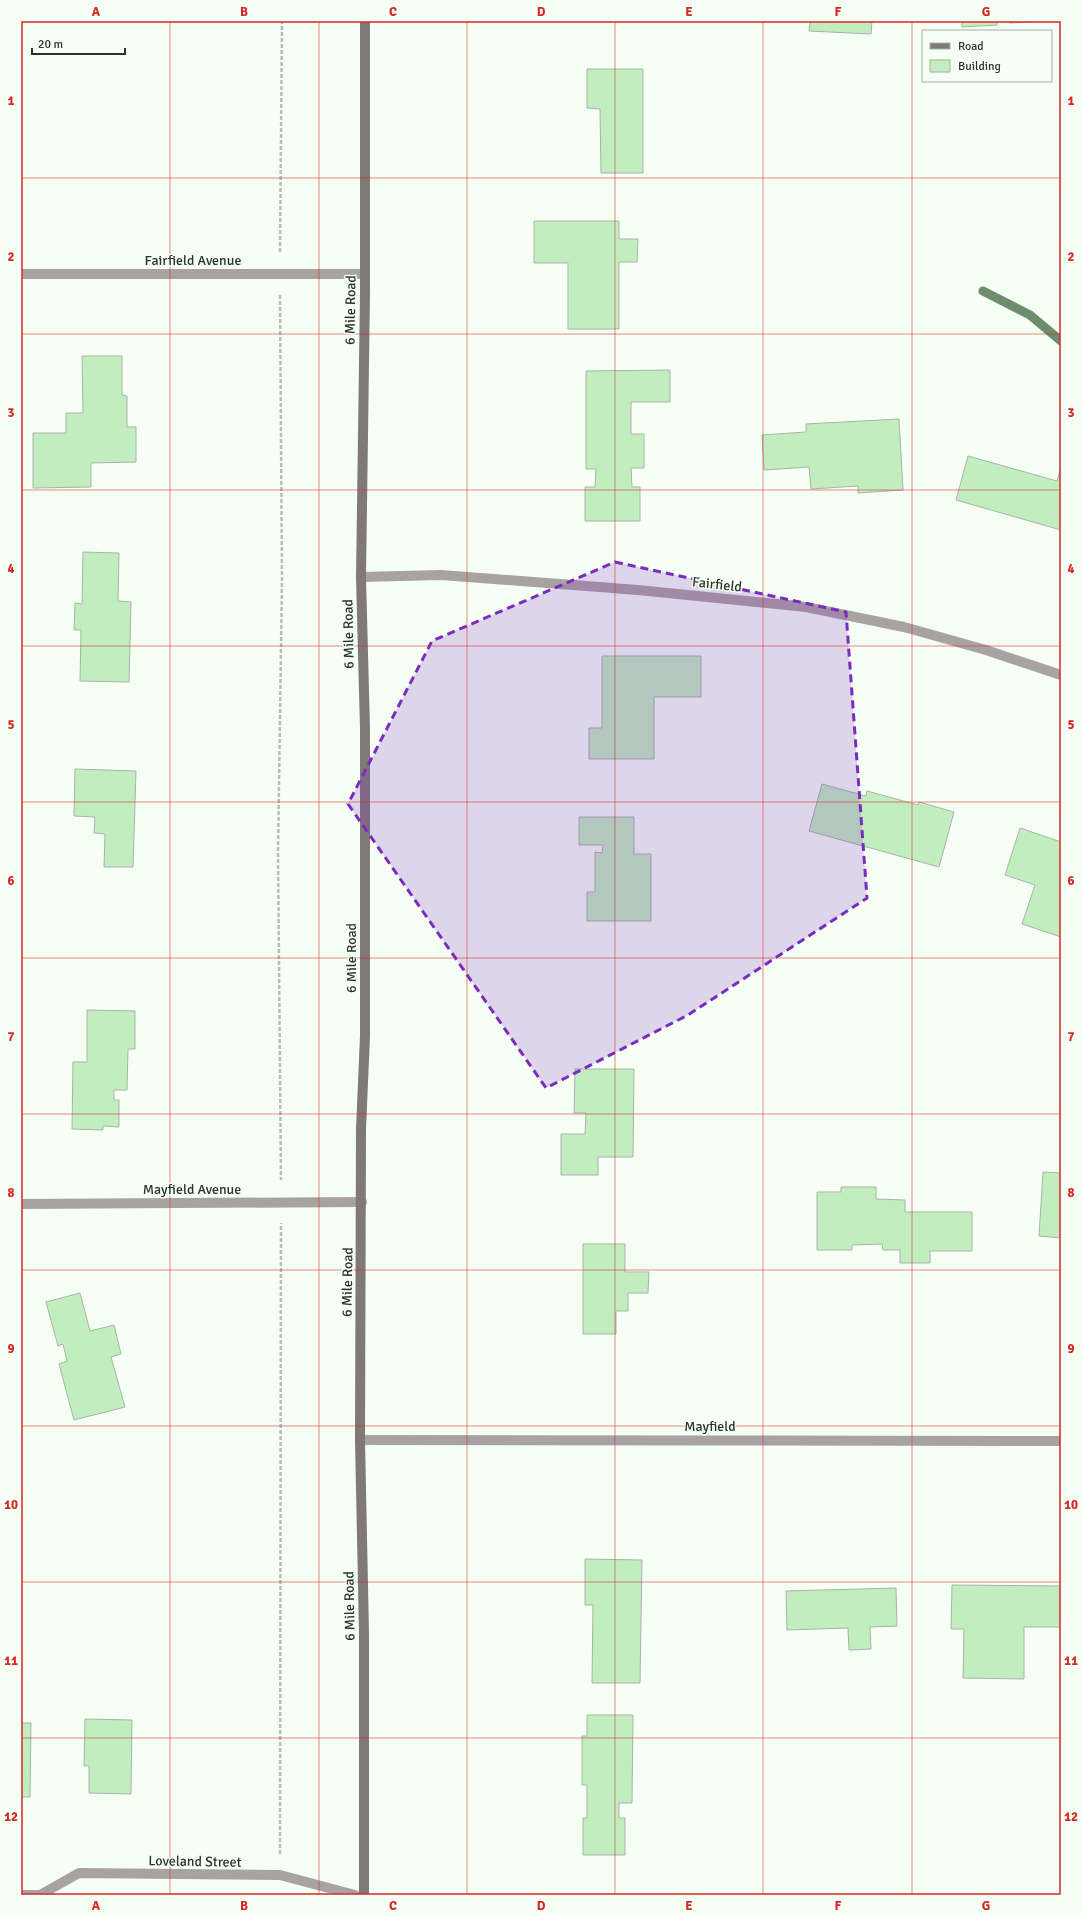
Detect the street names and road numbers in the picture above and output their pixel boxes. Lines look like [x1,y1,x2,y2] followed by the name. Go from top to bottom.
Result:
[145,252,241,269] street label: Fairfield Avenue
[341,275,360,345] street label: 6 Mile Road
[691,573,743,596] street label: Fairfield
[339,599,358,669] street label: 6 Mile Road
[343,923,360,993] street label: 6 Mile Road
[143,1181,241,1198] street label: Mayfield Avenue
[338,1247,357,1317] street label: 6 Mile Road
[684,1418,736,1435] street label: Mayfield
[340,1571,359,1641] street label: 6 Mile Road
[148,1852,242,1871] street label: Loveland Street

